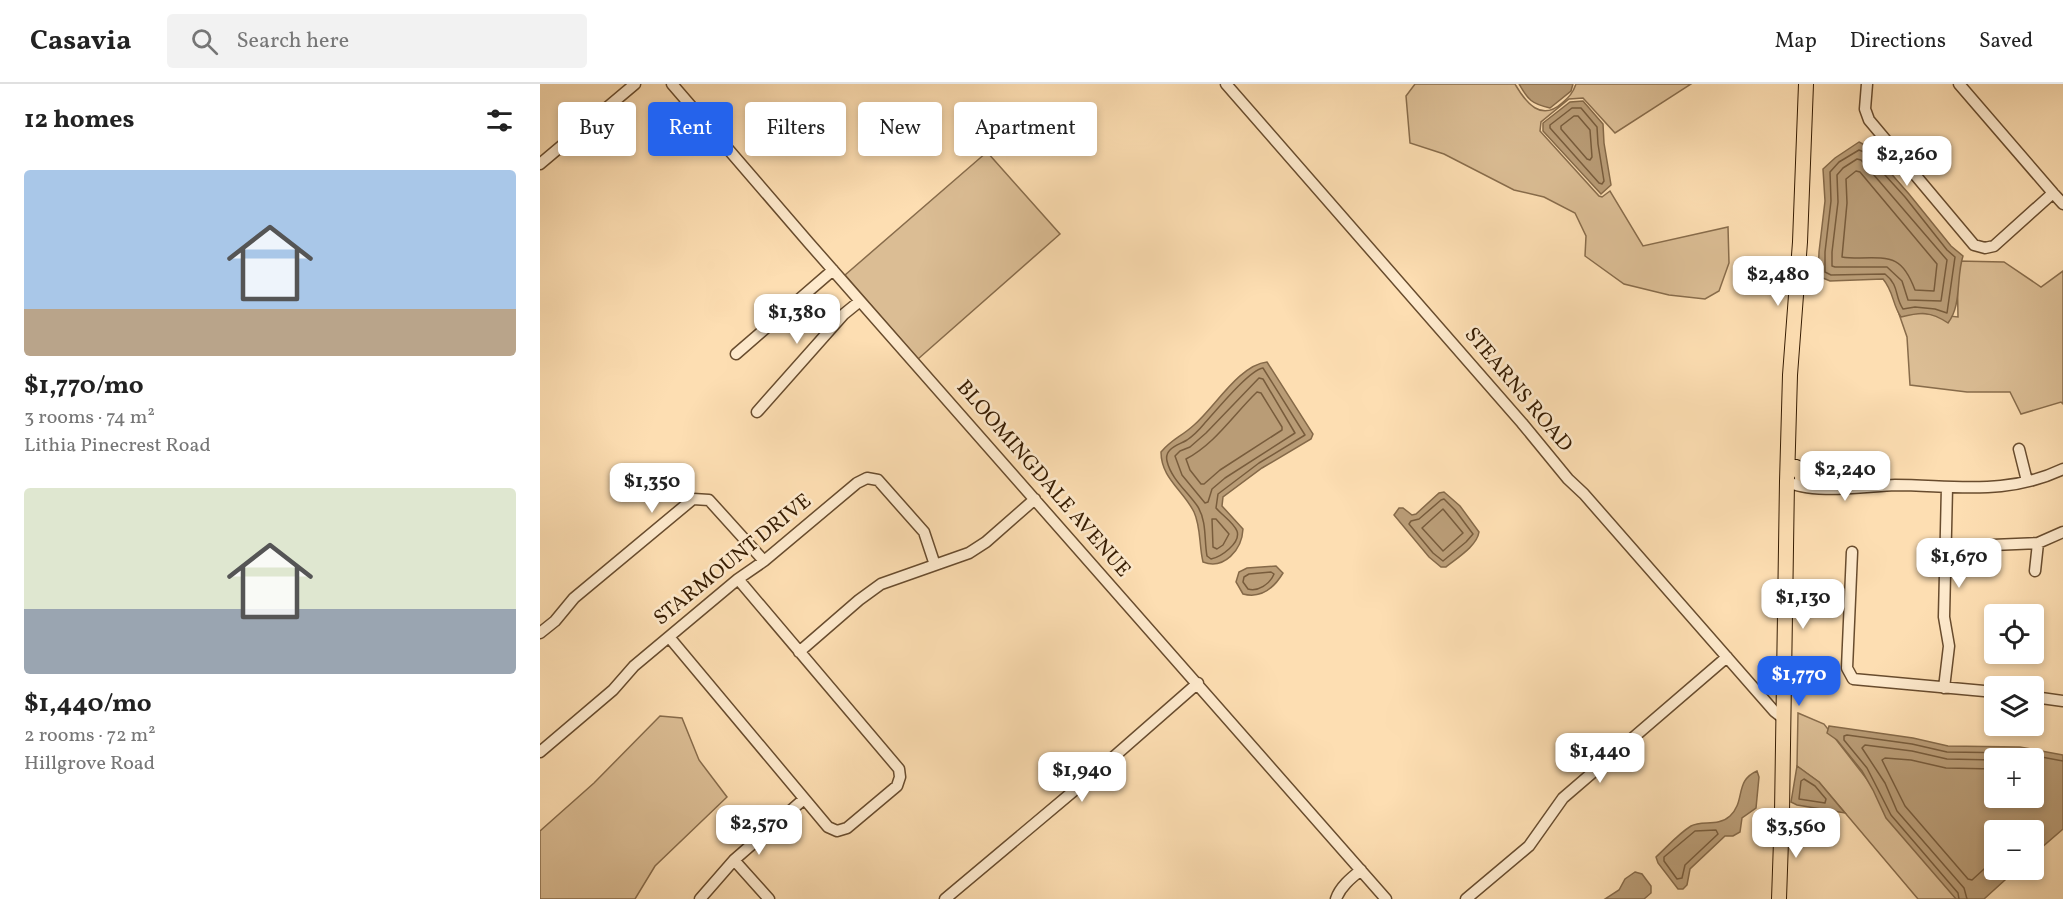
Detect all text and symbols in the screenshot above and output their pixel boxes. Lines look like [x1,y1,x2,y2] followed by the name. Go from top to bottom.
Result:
[167,14,587,68] search box
[30,22,131,61] text: Casavia
[188,25,221,58] icon: search
[236,26,349,57] text: Search here
[1775,27,1817,56] text: Map
[1850,27,1946,56] text: Directions
[1979,27,2033,56] text: Saved
[24,102,135,138] text: 12 homes
[558,102,636,156] chip: Buy
[648,102,733,156] chip: Rent
[745,102,846,156] chip: Filters
[858,102,942,156] chip: New
[954,102,1097,156] chip: Apartment
[483,104,516,137] icon: filters
[1858,136,1956,187] pin: $2,260
[1876,141,1938,169] text: $2,260
[216,209,324,317] icon: home
[1729,256,1827,307] pin: $2,480
[1747,261,1809,289] text: $2,480
[748,294,846,345] pin: $1,380
[768,299,826,327] text: $1,380
[1457,321,1579,459] street label: STEARNS ROAD
[24,368,144,404] text: $1,770/mo
[949,374,1137,584] street label: BLOOMINGDALE AVENUE
[24,404,155,432] text: 3 rooms · 74 m²
[24,432,211,460] text: Lithia Pinecrest Road
[1796,451,1894,502] pin: $2,240
[1814,456,1876,484] text: $2,240
[603,463,701,514] pin: $1,350
[624,468,680,496] text: $1,350
[648,487,818,633] street label: STARMOUNT DRIVE
[216,527,324,635] icon: home
[1910,538,2008,589] pin: $1,670
[1930,543,1988,571] text: $1,670
[1754,579,1852,630] pin: $1,130
[1775,584,1831,612] text: $1,130
[1984,604,2044,880] map controls
[1984,604,2044,664] button: locate
[1750,656,1848,707] pin: $1,770
[1771,661,1827,689] text: $1,770
[1984,676,2044,736] button: layers
[24,686,152,722] text: $1,440/mo
[24,722,156,750] text: 2 rooms · 72 m²
[1551,733,1649,784] pin: $1,440
[1569,738,1631,766] text: $1,440
[1984,748,2044,808] button: +
[24,750,155,778] text: Hillgrove Road
[1033,752,1131,803] pin: $1,940
[1052,757,1112,785] text: $1,940
[710,805,808,856] pin: $2,570
[1747,808,1845,859] pin: $3,560
[730,810,788,838] text: $2,570
[1766,813,1826,841] text: $3,560
[1984,820,2044,880] button: −

